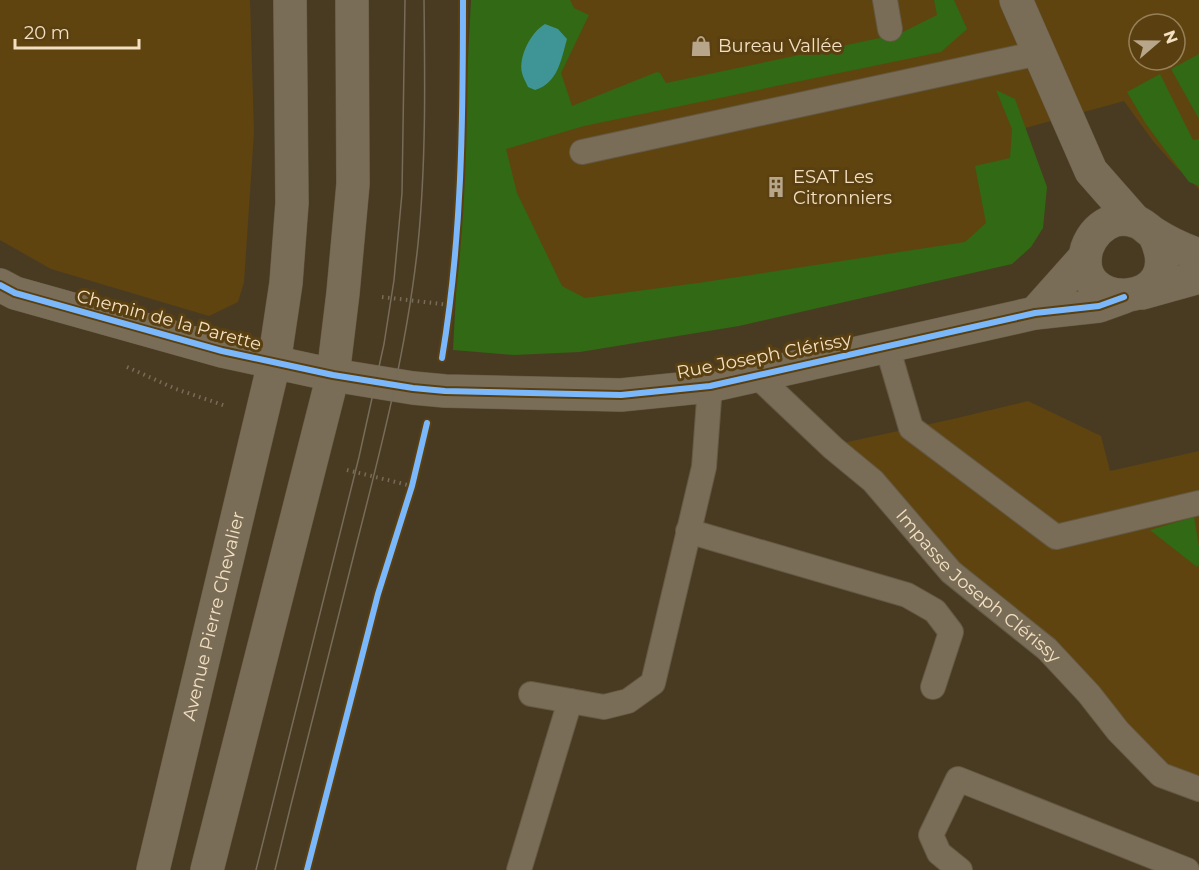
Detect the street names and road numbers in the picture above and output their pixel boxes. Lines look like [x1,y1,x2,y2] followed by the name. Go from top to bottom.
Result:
[74,285,264,355] street label: Chemin de la Parette
[675,328,853,384] street label: Rue Joseph Clérissy
[891,505,1066,668] street label: Impasse Joseph Clérissy
[178,509,249,723] street label: Avenue Pierre Chevalier

